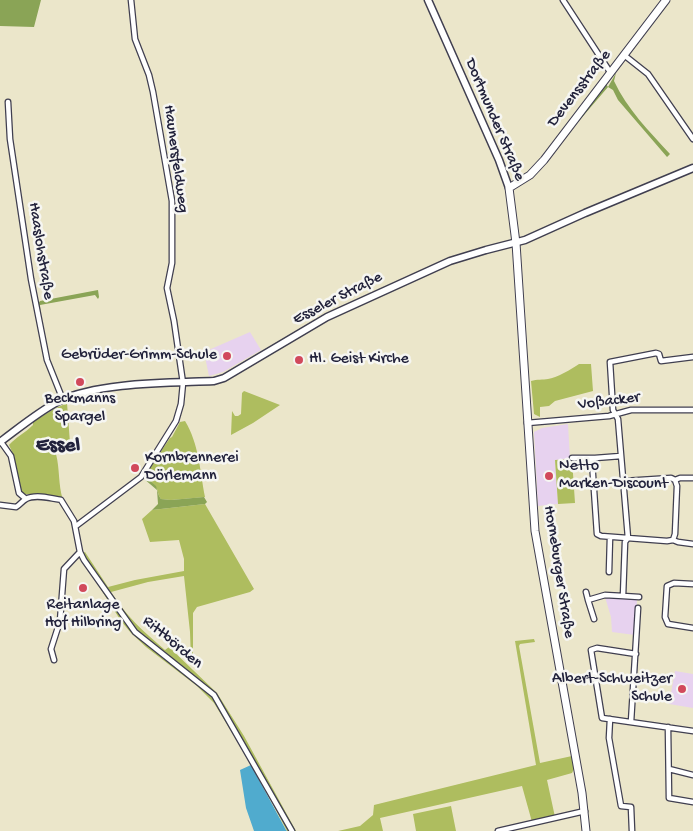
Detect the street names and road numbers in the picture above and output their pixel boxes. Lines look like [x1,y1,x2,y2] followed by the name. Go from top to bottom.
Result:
[544,47,616,131] street label: Devensstraße
[460,56,528,184] street label: Dortmunder Straße
[158,104,192,214] street label: Haunersfeldweg
[23,201,57,301] street label: Haaslohstraße
[290,268,386,330] street label: Esseler Straße
[577,389,641,415] street label: Voßacker
[538,504,578,640] street label: Horneburger Straße
[138,612,206,674] street label: Rittbörden

